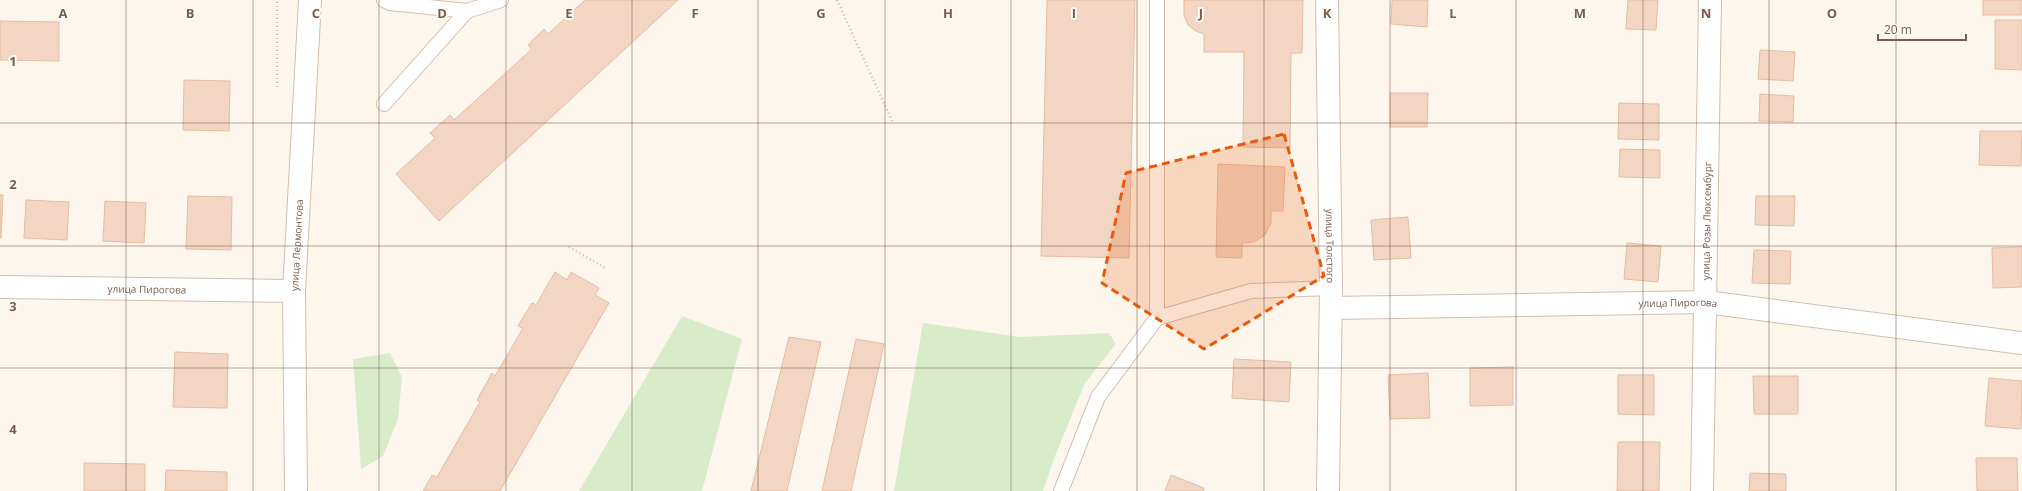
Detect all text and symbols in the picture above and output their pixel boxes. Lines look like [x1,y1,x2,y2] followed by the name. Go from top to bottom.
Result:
[59,4,68,22] text: A
[186,4,195,22] text: B
[312,4,320,22] text: C
[437,4,447,22] text: D
[565,4,573,22] text: E
[691,4,699,22] text: F
[816,4,826,22] text: G
[943,4,953,22] text: H
[1072,4,1076,22] text: I
[1198,4,1203,22] text: J
[1323,4,1332,22] text: K
[1449,4,1457,22] text: L
[1574,4,1586,22] text: M
[1701,4,1711,22] text: N
[1827,4,1837,22] text: O
[1878,16,1966,42] scale bar
[1884,21,1912,38] text: 20 m
[9,52,17,70] text: 1
[1698,161,1714,280] street label: улица Розы Люксембург
[9,175,17,193] text: 2
[287,199,306,291] street label: улица Лермонтова
[1323,209,1338,283] street label: улица Толстого
[107,281,187,297] street label: улица Пирогова
[1638,295,1718,310] street label: улица Пирогова
[9,297,17,315] text: 3
[9,420,17,438] text: 4

